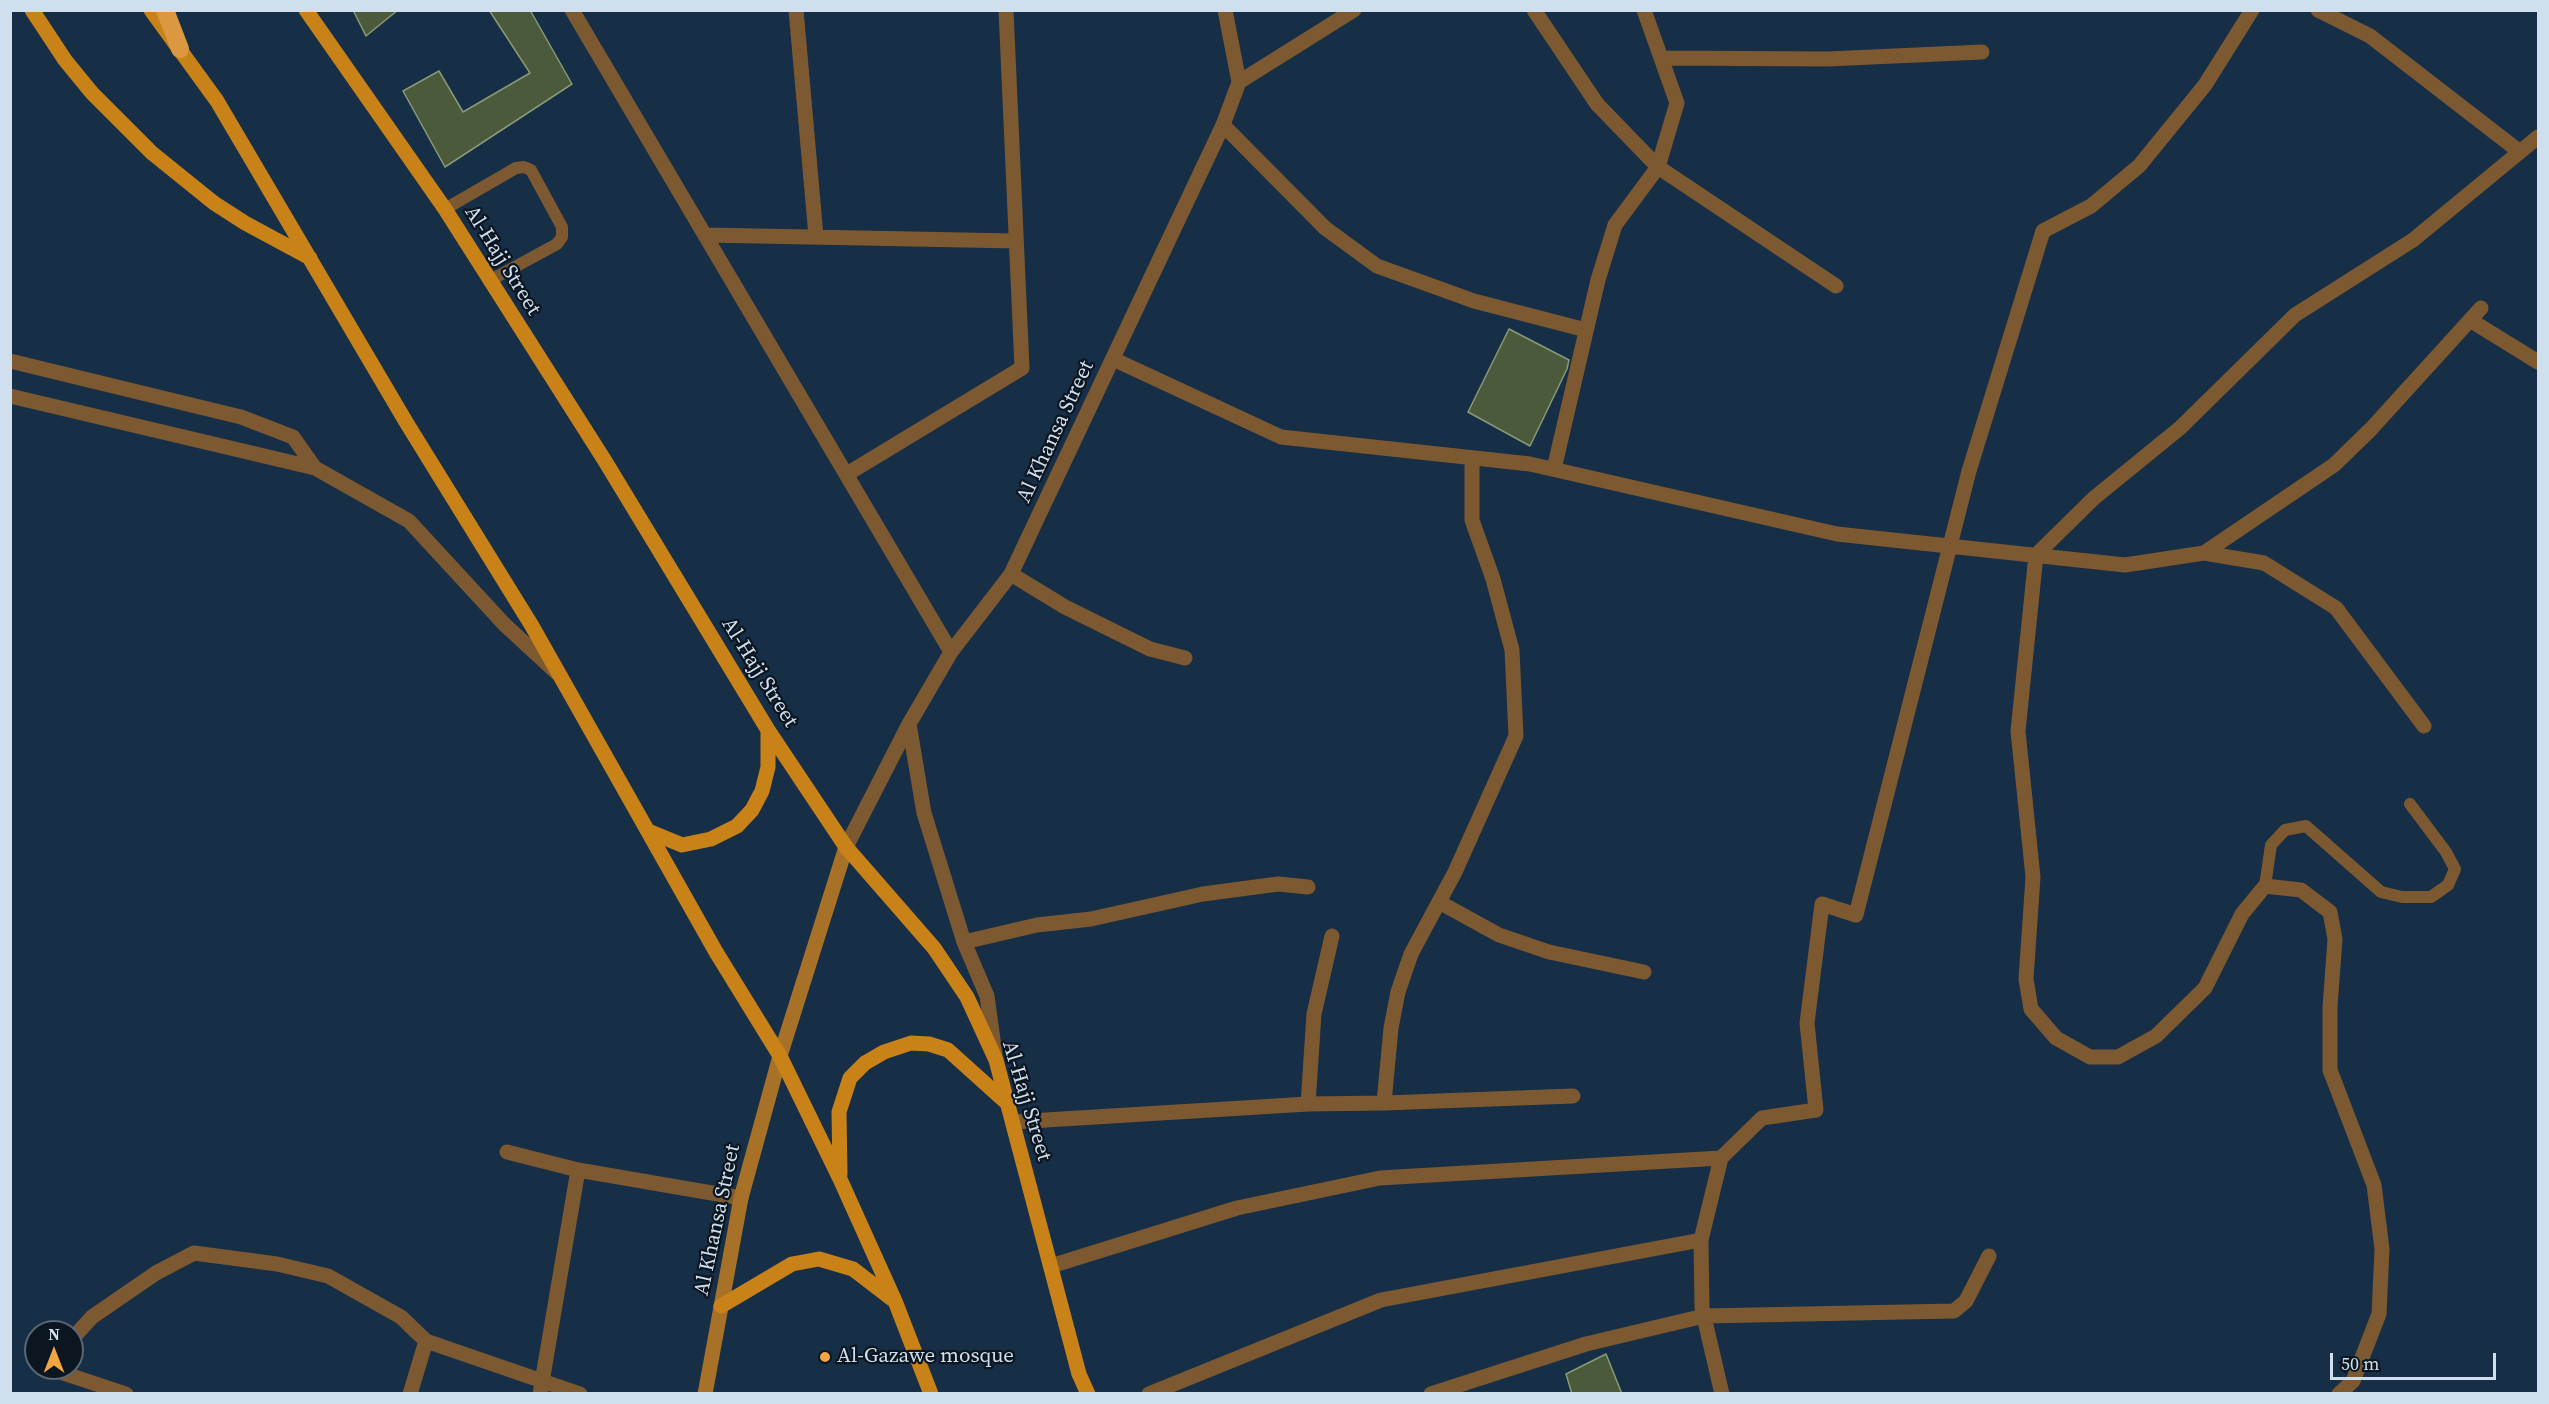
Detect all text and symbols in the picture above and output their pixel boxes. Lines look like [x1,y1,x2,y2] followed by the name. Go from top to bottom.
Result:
[458,202,546,320] street label: Al-Hajj Street
[1012,357,1100,507] street label: Al Khansa Street
[715,614,803,732] street label: Al-Hajj Street
[996,1038,1056,1164] street label: Al-Hajj Street
[690,1142,746,1298] street label: Al Khansa Street
[24,1320,84,1380] north arrow
[48,1323,60,1345] text: N
[2333,1341,2500,1379] scale bar
[837,1344,1014,1370] place label: Al-Gazawe mosque
[818,1350,832,1364] marker: Al-Gazawe mosque
[2341,1351,2379,1376] text: 50 m

